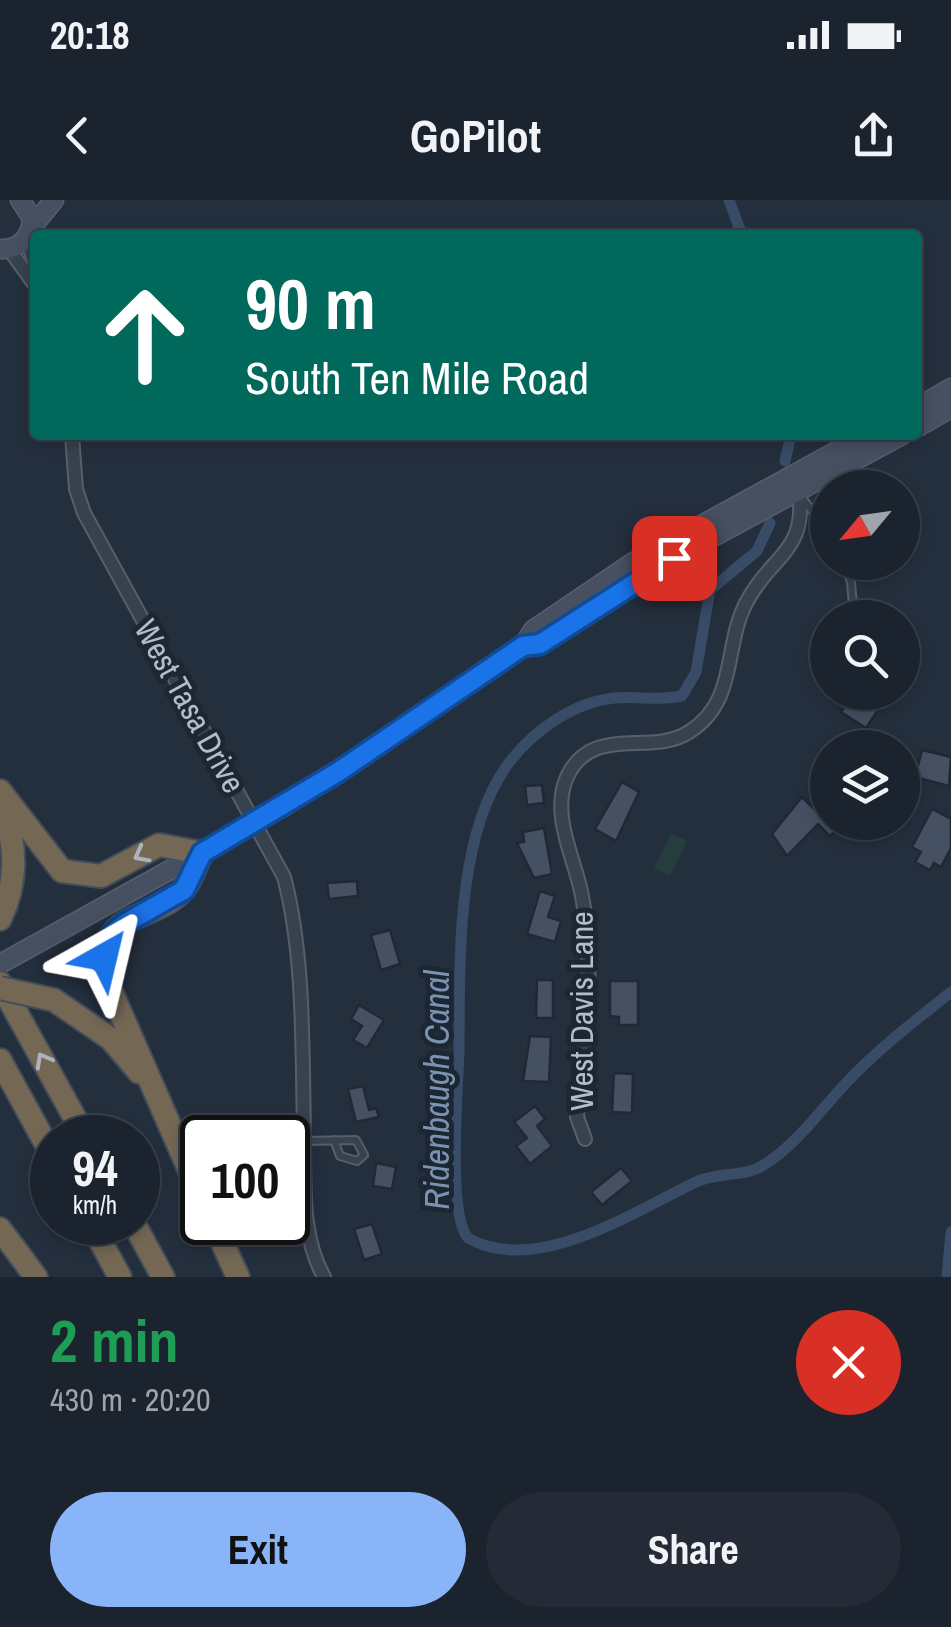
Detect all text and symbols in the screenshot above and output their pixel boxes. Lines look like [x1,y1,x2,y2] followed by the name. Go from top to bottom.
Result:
[50,10,130,61] text: 20:18
[410,105,541,166] text: GoPilot
[50,108,105,163] icon: back
[846,108,901,163] icon: share
[245,257,376,351] text: 90 m
[80,270,210,400] icon: ahead
[245,347,589,408] text: South Ten Mile Road
[810,470,920,580] north arrow
[810,470,920,840] map controls
[632,516,717,601] pin
[647,531,702,586] icon: arrive
[810,600,920,710] button: search
[125,612,255,800] street label: West Tasa Drive
[810,730,920,840] button: layers
[133,843,151,862] one-way arrow
[52,905,156,1009] position arrow
[560,911,603,1111] street label: West Davis Lane
[413,970,460,1210] water label: Ridenbaugh Canal
[36,1053,56,1071] one-way arrow
[180,1115,310,1245] speed limit sign: 100
[72,1134,118,1202] text: 94
[73,1188,117,1222] text: km/h
[50,1300,179,1381] text: 2 min
[796,1310,901,1415] button: close
[50,1378,210,1421] text: 430 m · 20:20
[50,1492,466,1607] button: Exit
[486,1492,901,1607] button: Share

